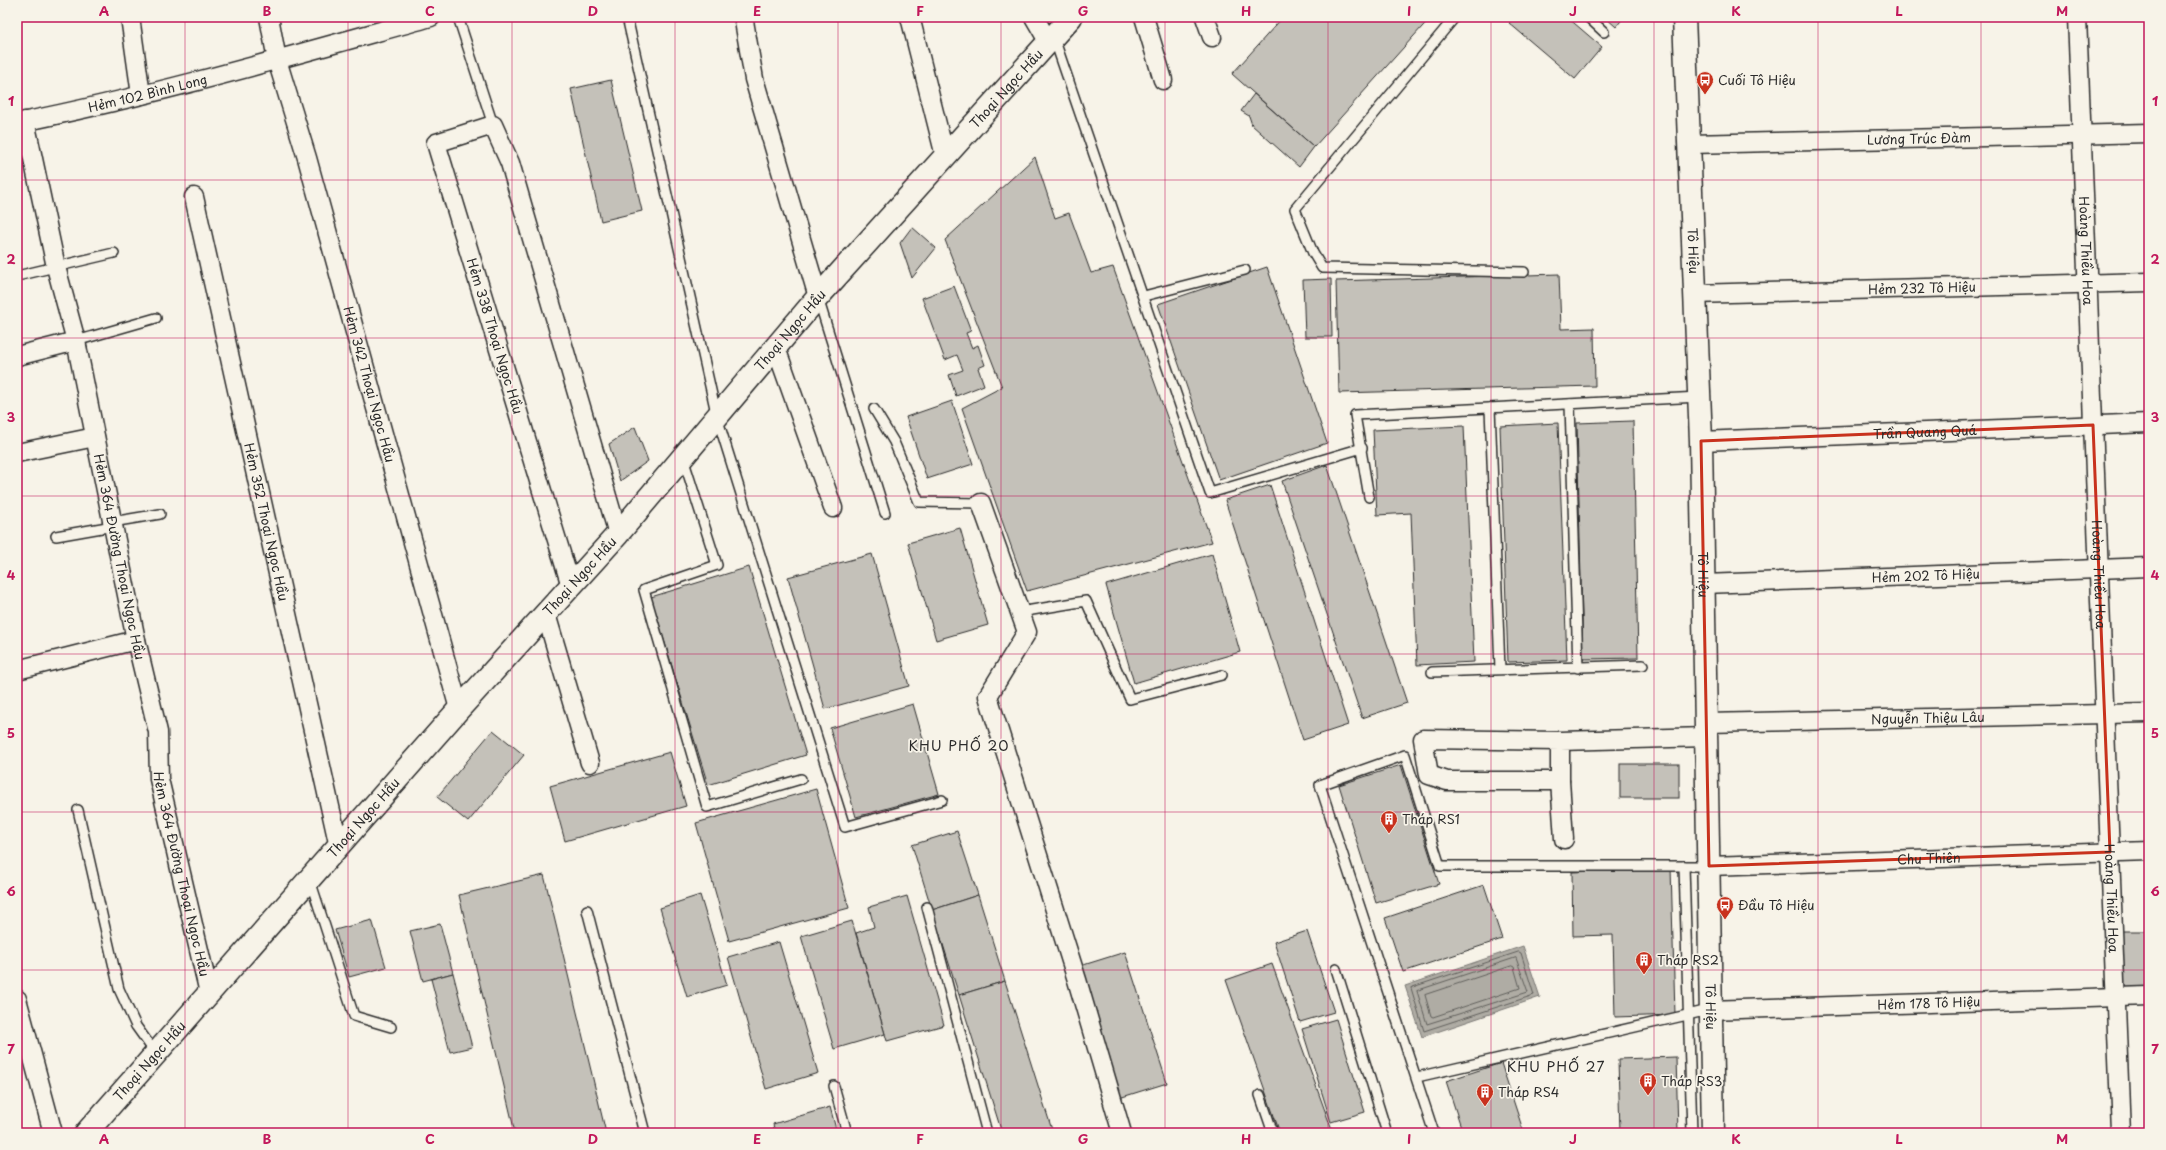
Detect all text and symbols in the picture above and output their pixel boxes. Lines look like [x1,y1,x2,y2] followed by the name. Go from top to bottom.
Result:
[99,1,109,20] text: A
[263,1,272,20] text: B
[425,1,435,20] text: C
[588,1,598,20] text: D
[753,1,761,20] text: E
[916,1,924,20] text: F
[1078,1,1088,20] text: G
[1241,1,1251,20] text: H
[1407,1,1411,20] text: I
[1569,1,1577,20] text: J
[1731,1,1741,20] text: K
[1895,1,1903,20] text: L
[2056,1,2068,20] text: M
[965,44,1047,132] street label: Thoại Ngọc Hầu
[86,69,209,116] street label: Hẻm 102 Bình Long
[1695,70,1715,95] bus stop icon: Cuối Tô Hiệu
[1718,70,1796,89] place label: Cuối Tô Hiệu
[8,91,14,110] text: 1
[2152,91,2158,110] text: 1
[1867,127,1971,149] street label: Lương Trúc Đàm
[2075,196,2098,306] street label: Hoàng Thiều Hoa
[1683,227,1704,274] street label: Tô Hiệu
[6,249,16,268] text: 2
[2150,249,2160,268] text: 2
[463,256,528,416] street label: Hẻm 338 Thoại Ngọc Hầu
[1868,277,1976,298] street label: Hẻm 232 Tô Hiệu
[750,285,830,375] street label: Thoại Ngọc Hầu
[339,304,401,464] street label: Hẻm 342 Thoại Ngọc Hầu
[7,407,16,426] text: 3
[2151,407,2160,426] text: 3
[1873,420,1978,443] street label: Trần Quang Quá
[240,441,294,603] street label: Hẻm 352 Thoại Ngọc Hầu
[90,452,150,662] street label: Hẻm 364 Đường Thoại Ngọc Hầu
[2088,520,2111,630] street label: Hoàng Thiều Hoa
[538,532,620,620] street label: Thoại Ngọc Hầu
[1694,551,1714,598] street label: Tô Hiệu
[1872,563,1980,587] street label: Hẻm 202 Tô Hiệu
[7,565,16,584] text: 4
[2151,565,2160,584] text: 4
[1871,707,1985,728] street label: Nguyễn Thiệu Lâu
[7,723,15,742] text: 5
[2151,723,2159,742] text: 5
[908,735,1010,756] district label: KHU PHỐ 20
[150,771,215,978] street label: Hẻm 364 Đường Thoại Ngọc Hầu
[323,773,404,862] street label: Thoại Ngọc Hầu
[1379,809,1399,834] building icon: Tháp RS1
[1402,809,1460,828] place label: Tháp RS1
[2101,844,2124,954] street label: Hoàng Thiều Hoa
[1897,847,1961,869] street label: Chu Thiên
[6,881,16,900] text: 6
[2150,881,2160,900] text: 6
[1715,895,1735,920] bus stop icon: Đầu Tô Hiệu
[1738,895,1815,914] place label: Đầu Tô Hiệu
[1634,950,1654,975] building icon: Tháp RS2
[1657,950,1719,969] place label: Tháp RS2
[1701,983,1721,1030] street label: Tô Hiệu
[1877,991,1981,1014] street label: Hẻm 178 Tô Hiệu
[109,1016,190,1105] street label: Thoại Ngọc Hầu
[7,1039,15,1058] text: 7
[2151,1039,2159,1058] text: 7
[1507,1056,1605,1077] district label: KHU PHỐ 27
[1638,1071,1658,1096] building icon: Tháp RS3
[1661,1071,1722,1090] place label: Tháp RS3
[1475,1082,1495,1107] building icon: Tháp RS4
[1498,1082,1559,1101] place label: Tháp RS4
[99,1129,109,1148] text: A
[263,1129,272,1148] text: B
[425,1129,435,1148] text: C
[588,1129,598,1148] text: D
[753,1129,761,1148] text: E
[916,1129,924,1148] text: F
[1078,1129,1088,1148] text: G
[1241,1129,1251,1148] text: H
[1407,1129,1411,1148] text: I
[1569,1129,1577,1148] text: J
[1731,1129,1741,1148] text: K
[1895,1129,1903,1148] text: L
[2056,1129,2068,1148] text: M

